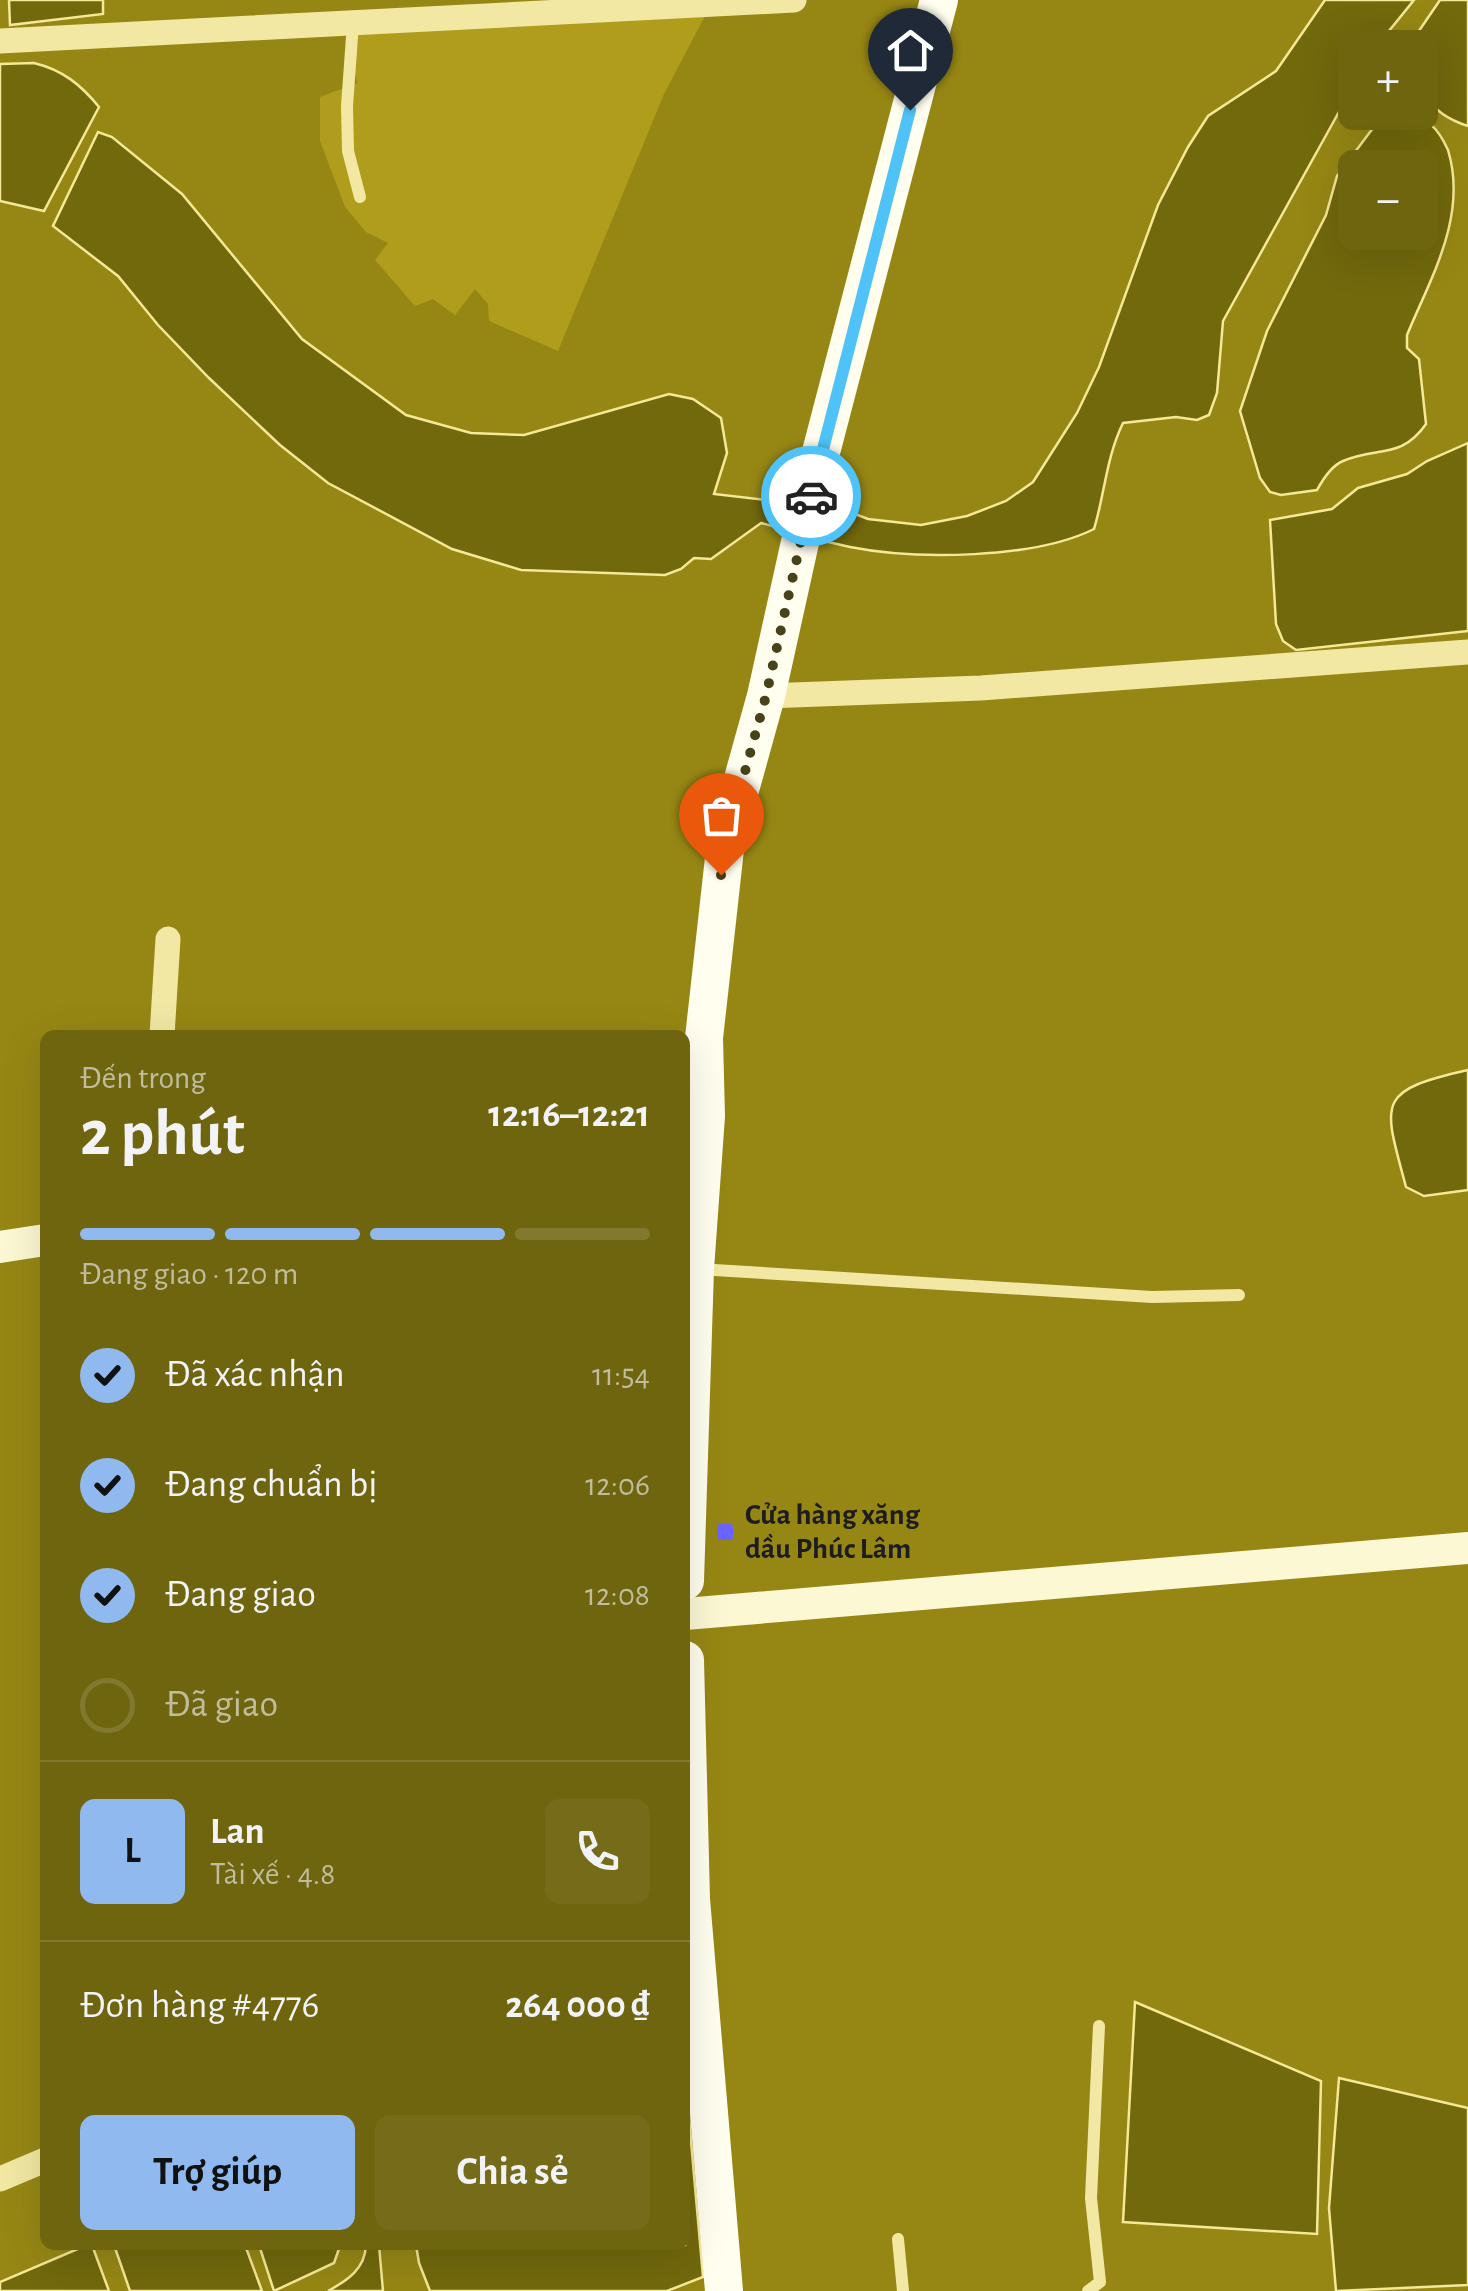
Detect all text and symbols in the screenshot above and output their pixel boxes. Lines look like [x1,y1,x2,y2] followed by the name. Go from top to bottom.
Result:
[868,8,953,111] pin
[883,23,938,78] icon: home
[1338,30,1438,250] map controls
[1338,30,1438,130] button: +
[1338,150,1438,250] button: −
[761,446,861,546] courier
[784,469,839,524] icon: car
[679,773,764,876] pin
[694,788,749,843] icon: bag
[80,1062,206,1094] text: Đến trong
[488,1096,650,1134] text: 12:16–12:21
[80,1102,245,1167] text: 2 phút
[80,1258,298,1290] text: Đang giao · 120 m
[80,1348,135,1403] icon: check
[165,1356,345,1394] text: Đã xác nhận
[592,1359,650,1391] text: 11:54
[80,1458,135,1513] icon: check
[165,1466,378,1504] text: Đang chuẩn bị
[585,1469,650,1501] text: 12:06
[745,1500,921,1564] place label: Cửa hàng xăng dầu Phúc Lâm
[714,1521,736,1543] marker: Cửa hàng xăng dầu Phúc Lâm
[80,1568,135,1623] icon: check
[165,1576,316,1614] text: Đang giao
[585,1579,650,1611] text: 12:08
[165,1686,278,1724] text: Đã giao
[545,1799,650,1904] button: phone
[210,1813,265,1851] text: Lan
[124,1832,141,1870] text: L
[210,1858,335,1890] text: Tài xế · 4.8
[80,1987,319,2025] text: Đơn hàng #4776
[505,1987,650,2025] text: 264 000 ₫
[80,2115,355,2230] button: Trợ giúp
[375,2115,650,2230] button: Chia sẻ

